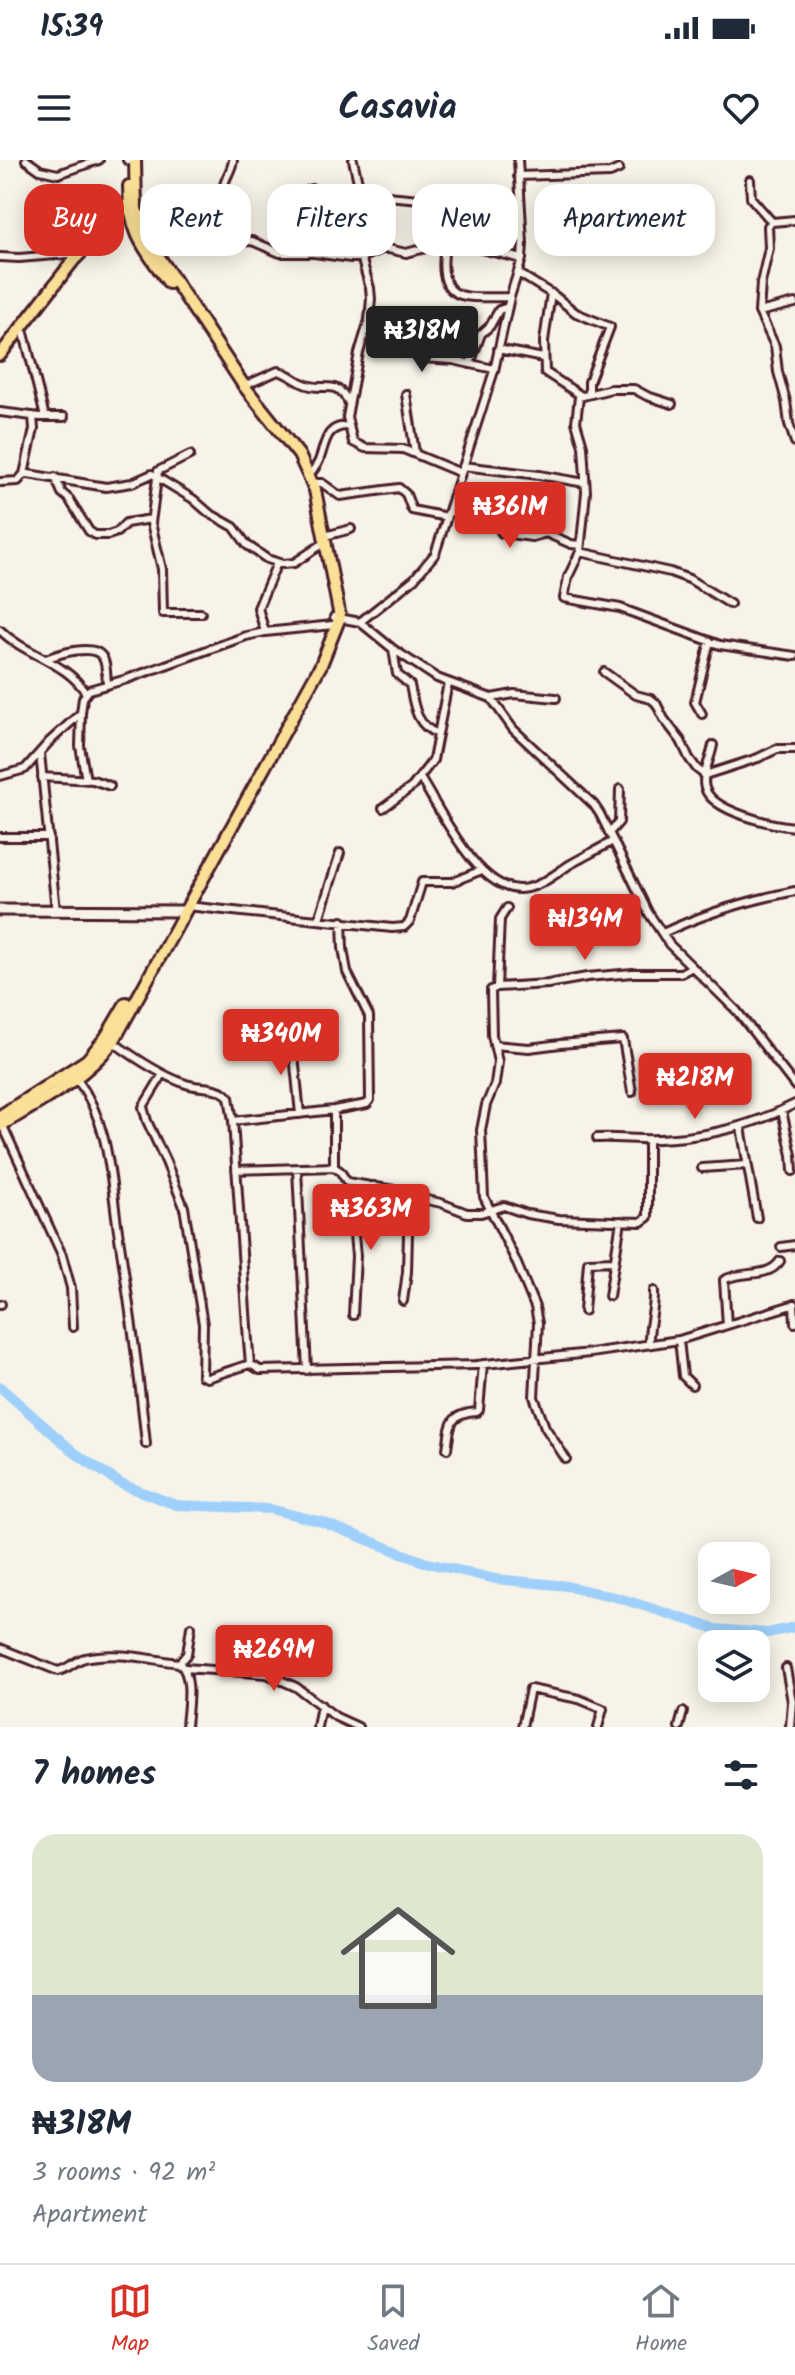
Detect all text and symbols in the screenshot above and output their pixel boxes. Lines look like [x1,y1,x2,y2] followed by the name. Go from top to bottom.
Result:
[40,4,103,52] text: 15:39
[338,80,457,137] text: Casavia
[32,86,76,130] icon: menu
[719,86,763,130] icon: heart
[24,184,124,256] chip: Buy
[140,184,251,256] chip: Rent
[267,184,396,256] chip: Filters
[412,184,518,256] chip: New
[534,184,715,256] chip: Apartment
[366,306,478,374] pin: ₦318M
[384,311,460,353] text: ₦318M
[454,482,566,550] pin: ₦361M
[473,487,547,529] text: ₦361M
[529,894,641,962] pin: ₦134M
[548,899,622,941] text: ₦134M
[225,1009,337,1077] pin: ₦340M
[241,1014,321,1056] text: ₦340M
[639,1053,751,1121] pin: ₦218M
[657,1058,733,1100] text: ₦218M
[315,1184,427,1252] pin: ₦363M
[331,1189,411,1231] text: ₦363M
[698,1542,770,1614] north arrow
[698,1542,770,1702] map controls
[218,1625,330,1693] pin: ₦269M
[234,1630,314,1672] text: ₦269M
[698,1630,770,1702] button: layers
[32,1748,156,1802] text: 7 homes
[719,1753,763,1797] icon: filters
[326,1886,470,2030] icon: home
[32,2098,131,2152] text: ₦318M
[32,2152,215,2194] text: 3 rooms · 92 m²
[32,2194,147,2236] text: Apartment
[108,2279,152,2362] tab: Map
[367,2279,420,2362] tab: Saved
[635,2279,687,2362] tab: Home

